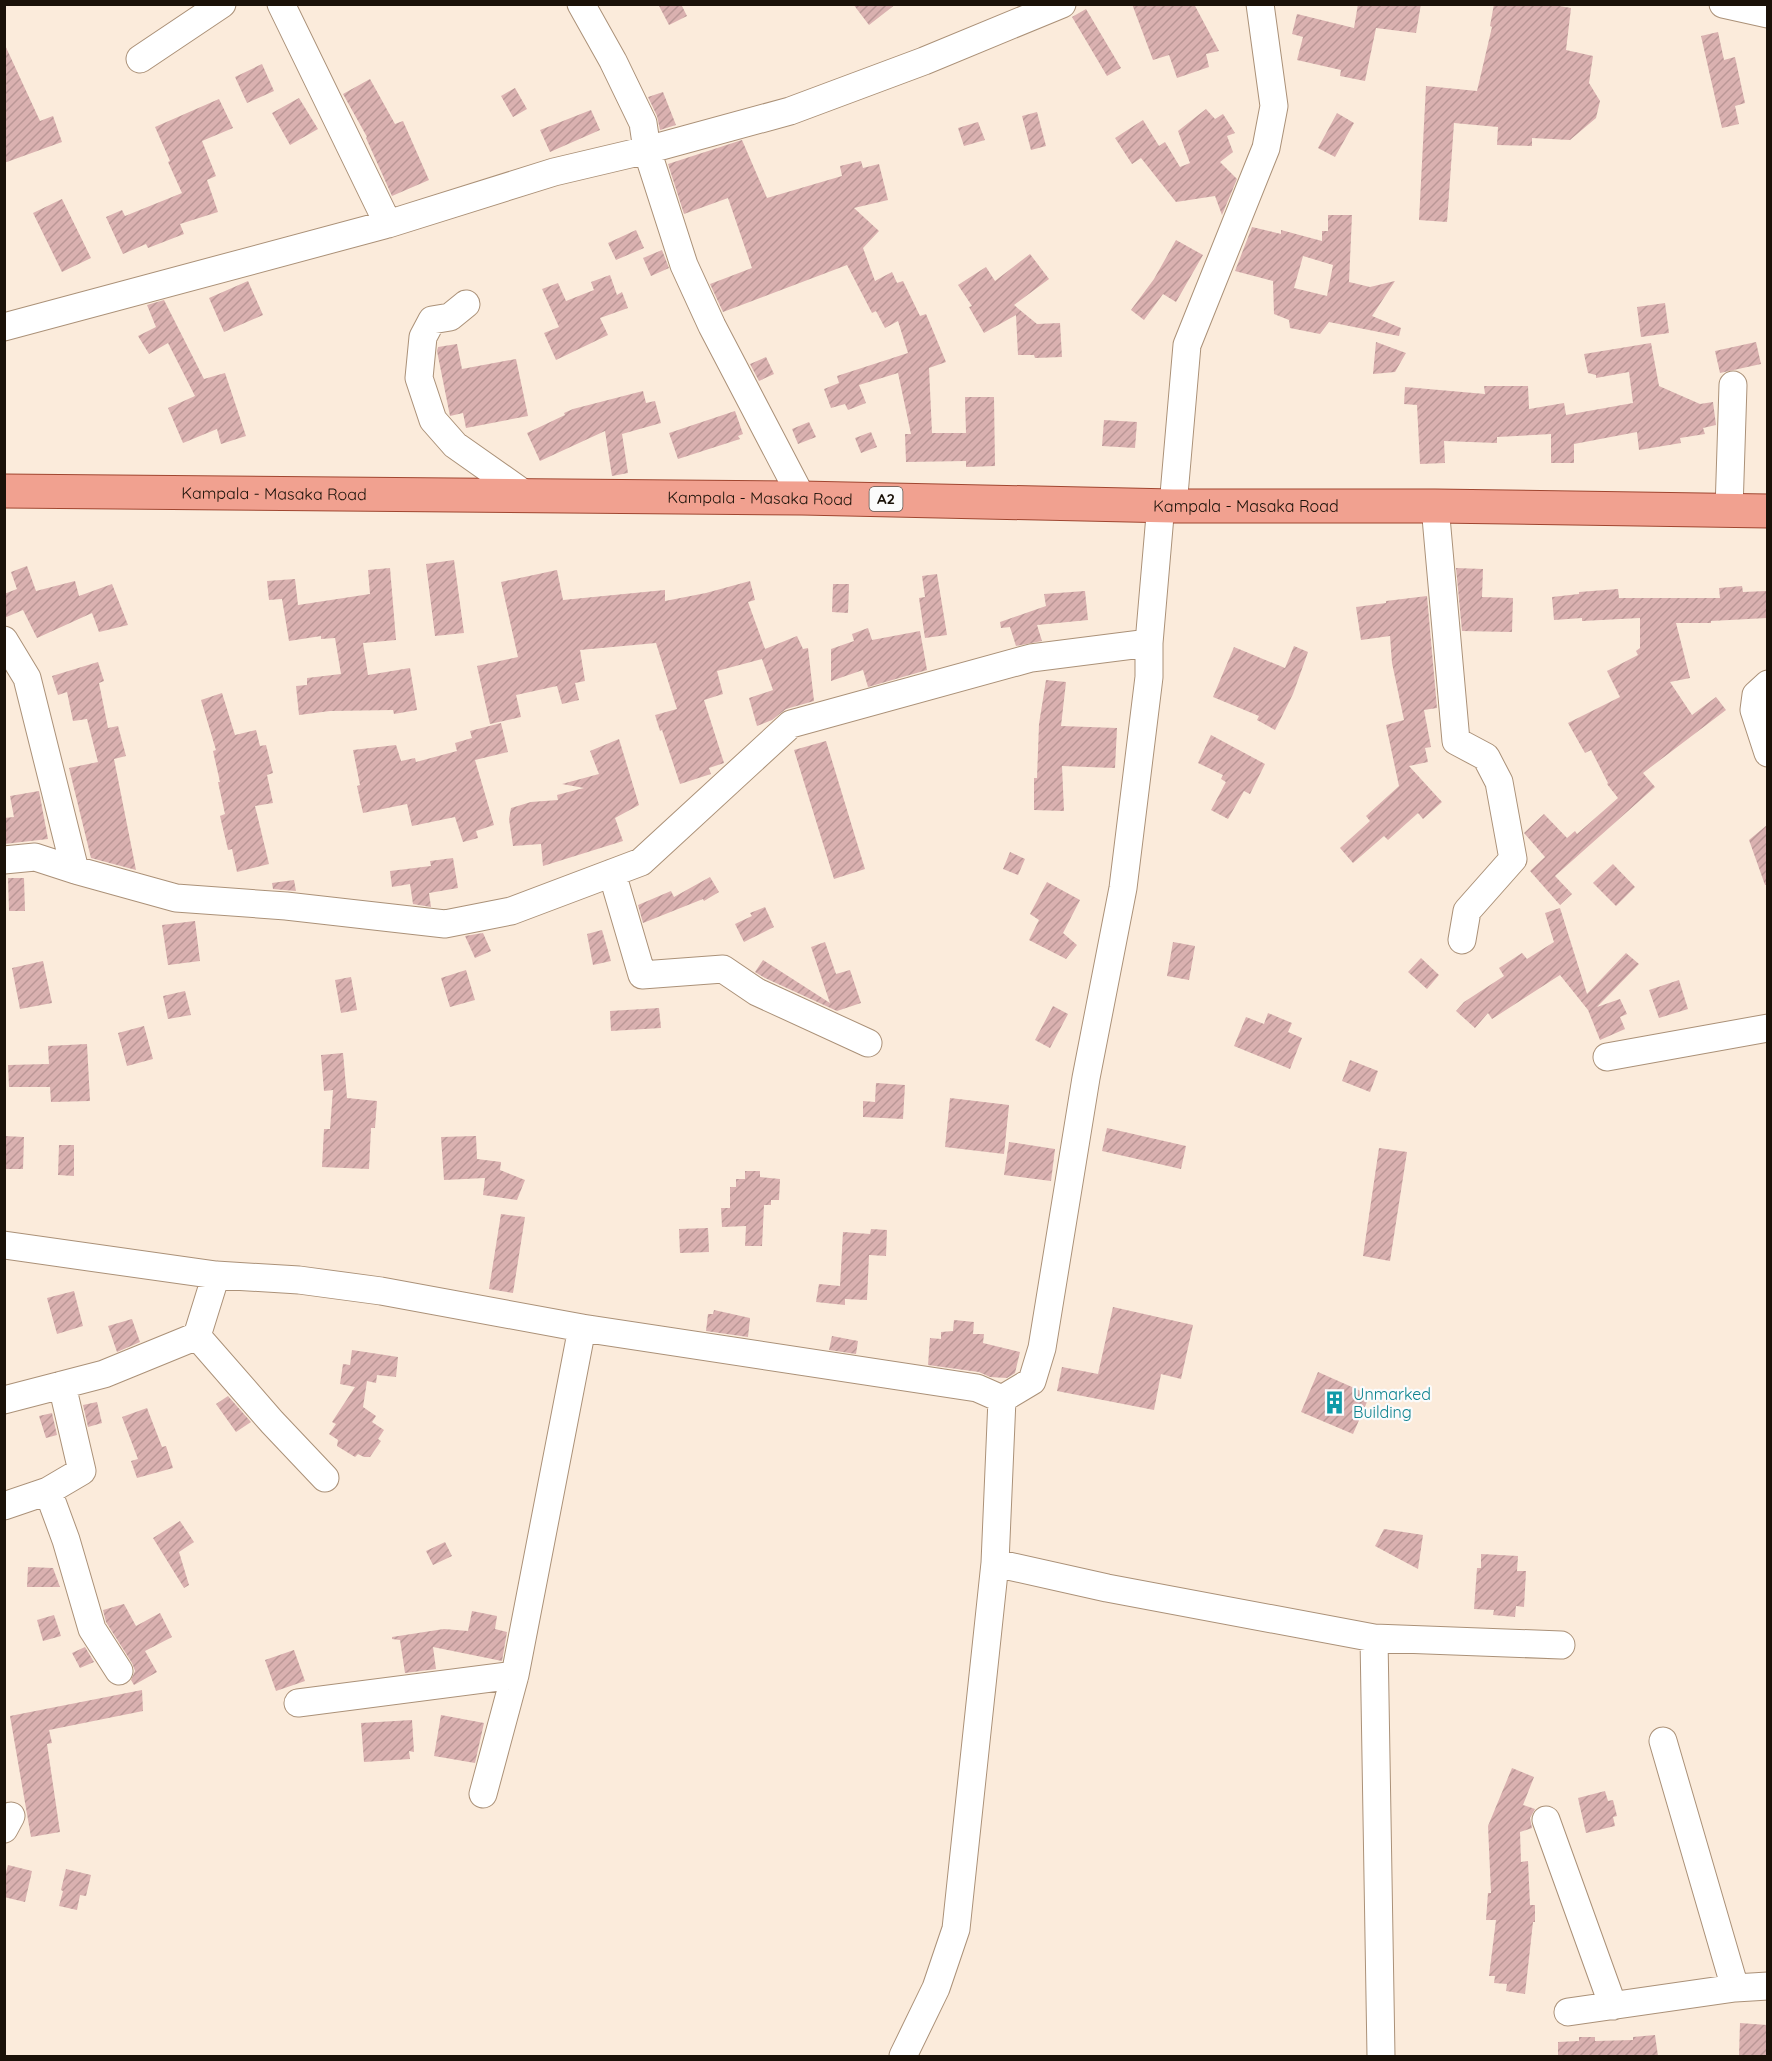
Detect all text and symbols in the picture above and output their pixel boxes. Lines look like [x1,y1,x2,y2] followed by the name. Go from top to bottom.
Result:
[181,483,367,504] street label: Kampala - Masaka Road
[667,487,853,509] street label: Kampala - Masaka Road
[870,487,902,511] road number: A2
[1153,496,1339,516] street label: Kampala - Masaka Road
[1353,1384,1431,1422] place label: Unmarked Building
[1322,1390,1348,1416] building icon: Unmarked Building

